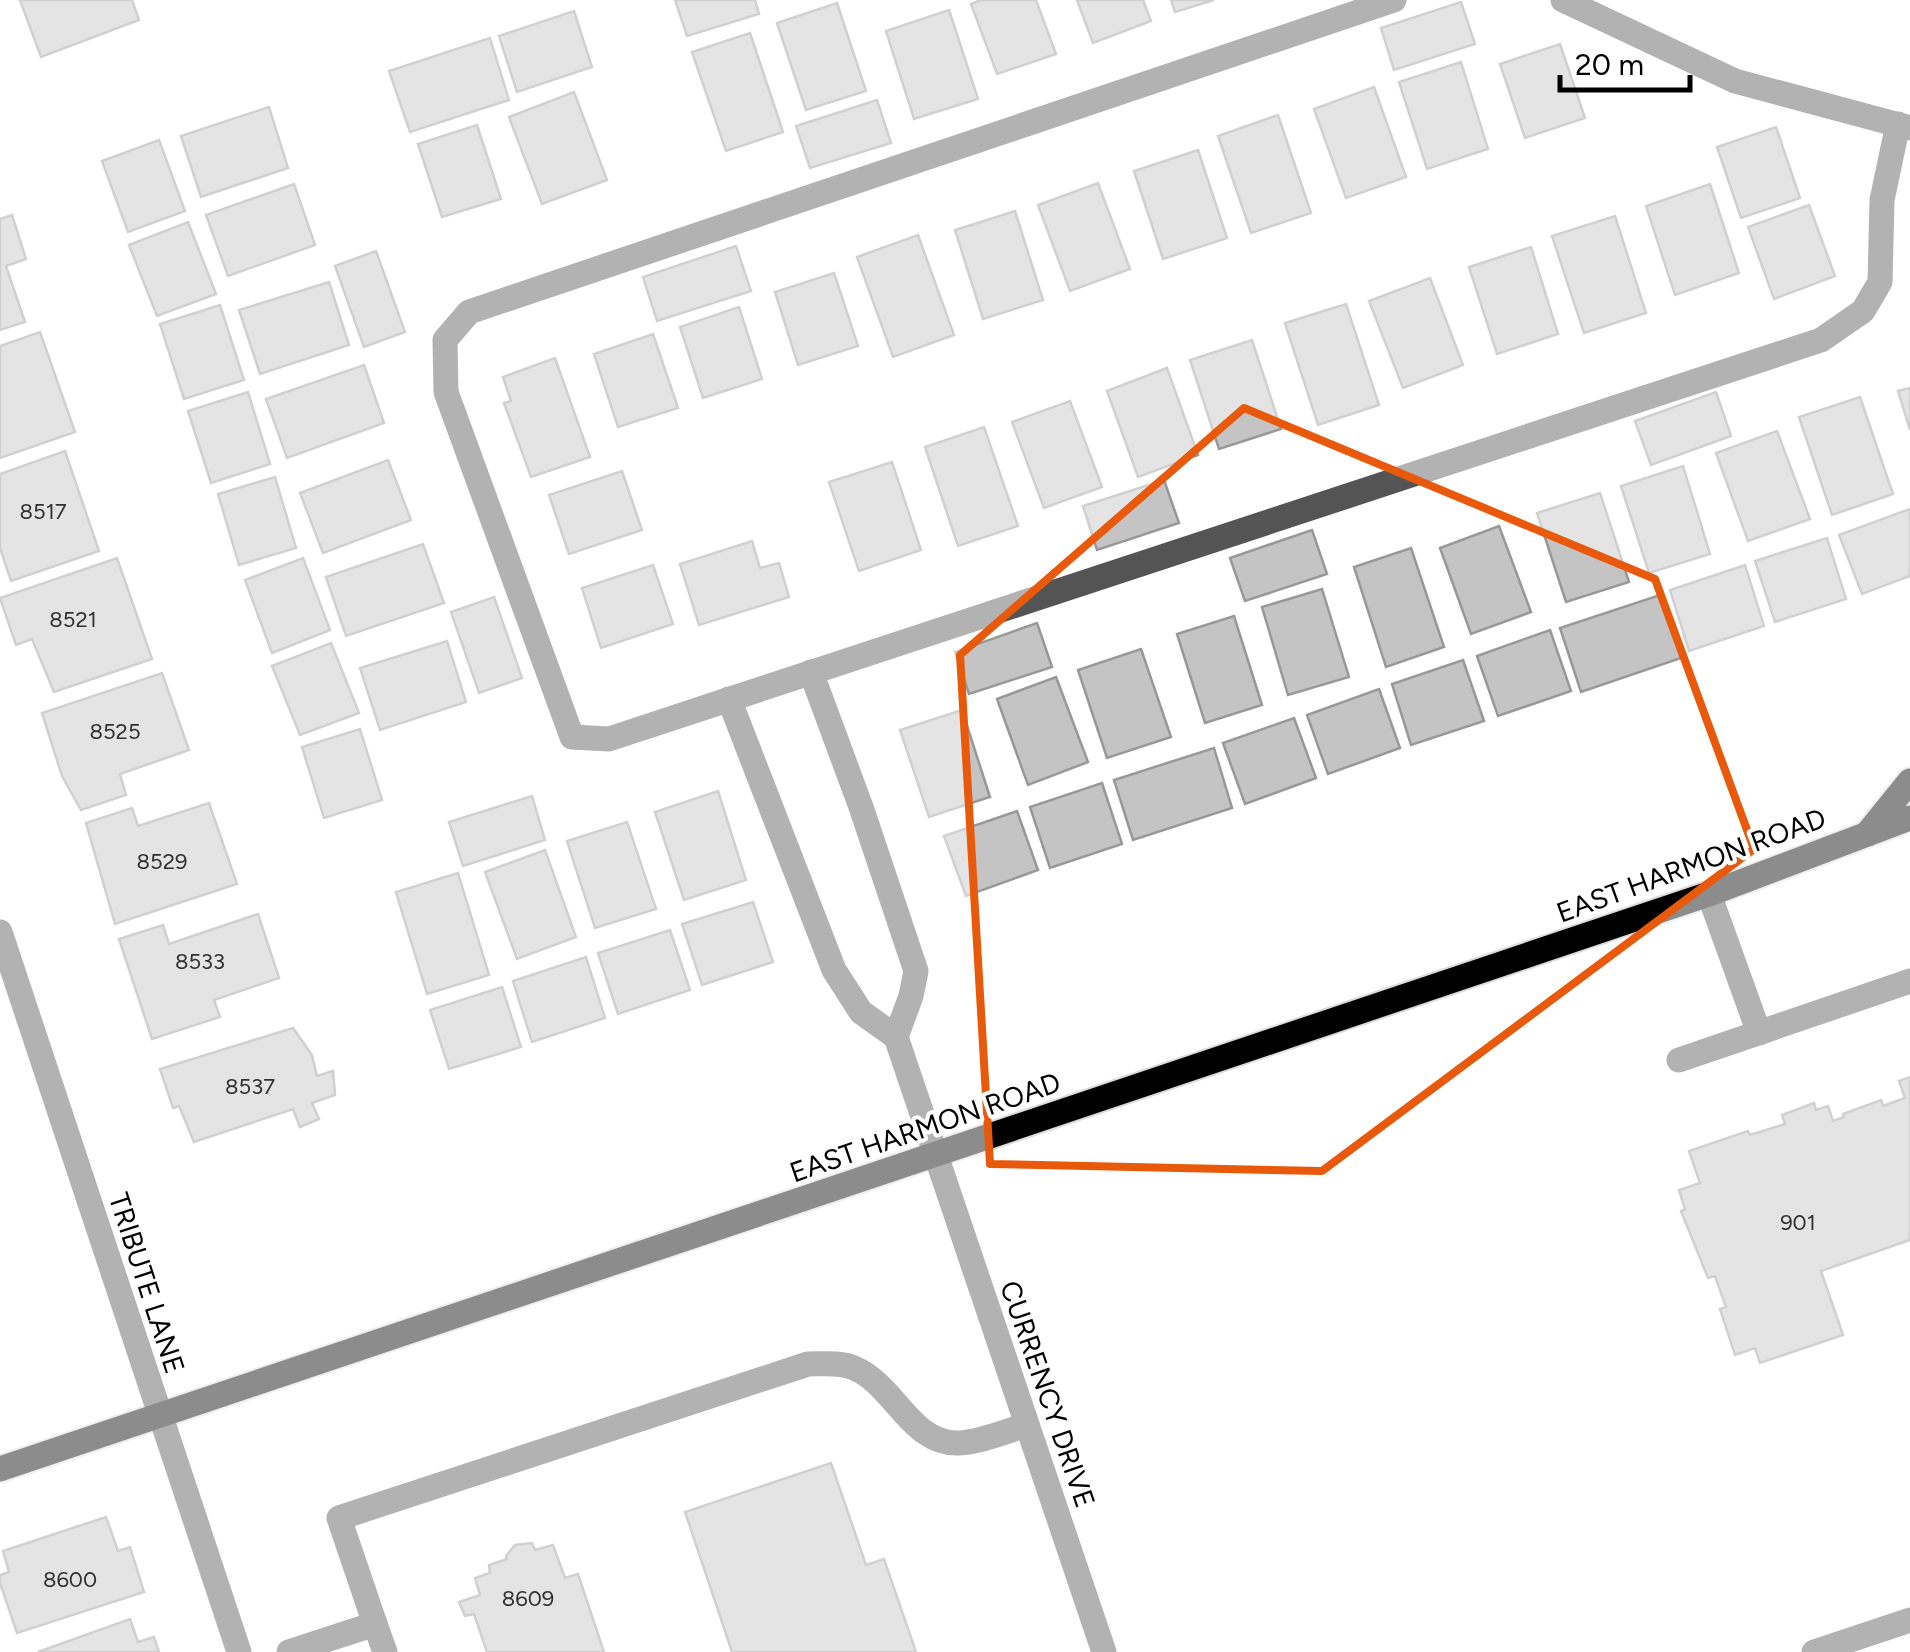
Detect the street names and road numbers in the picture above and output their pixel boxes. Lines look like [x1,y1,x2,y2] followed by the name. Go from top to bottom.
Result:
[1552,800,1830,930] street label: EAST HARMON ROAD
[785,1065,1065,1189] street label: EAST HARMON ROAD
[102,1188,192,1378] street label: TRIBUTE LANE
[993,1276,1103,1512] street label: CURRENCY DRIVE

